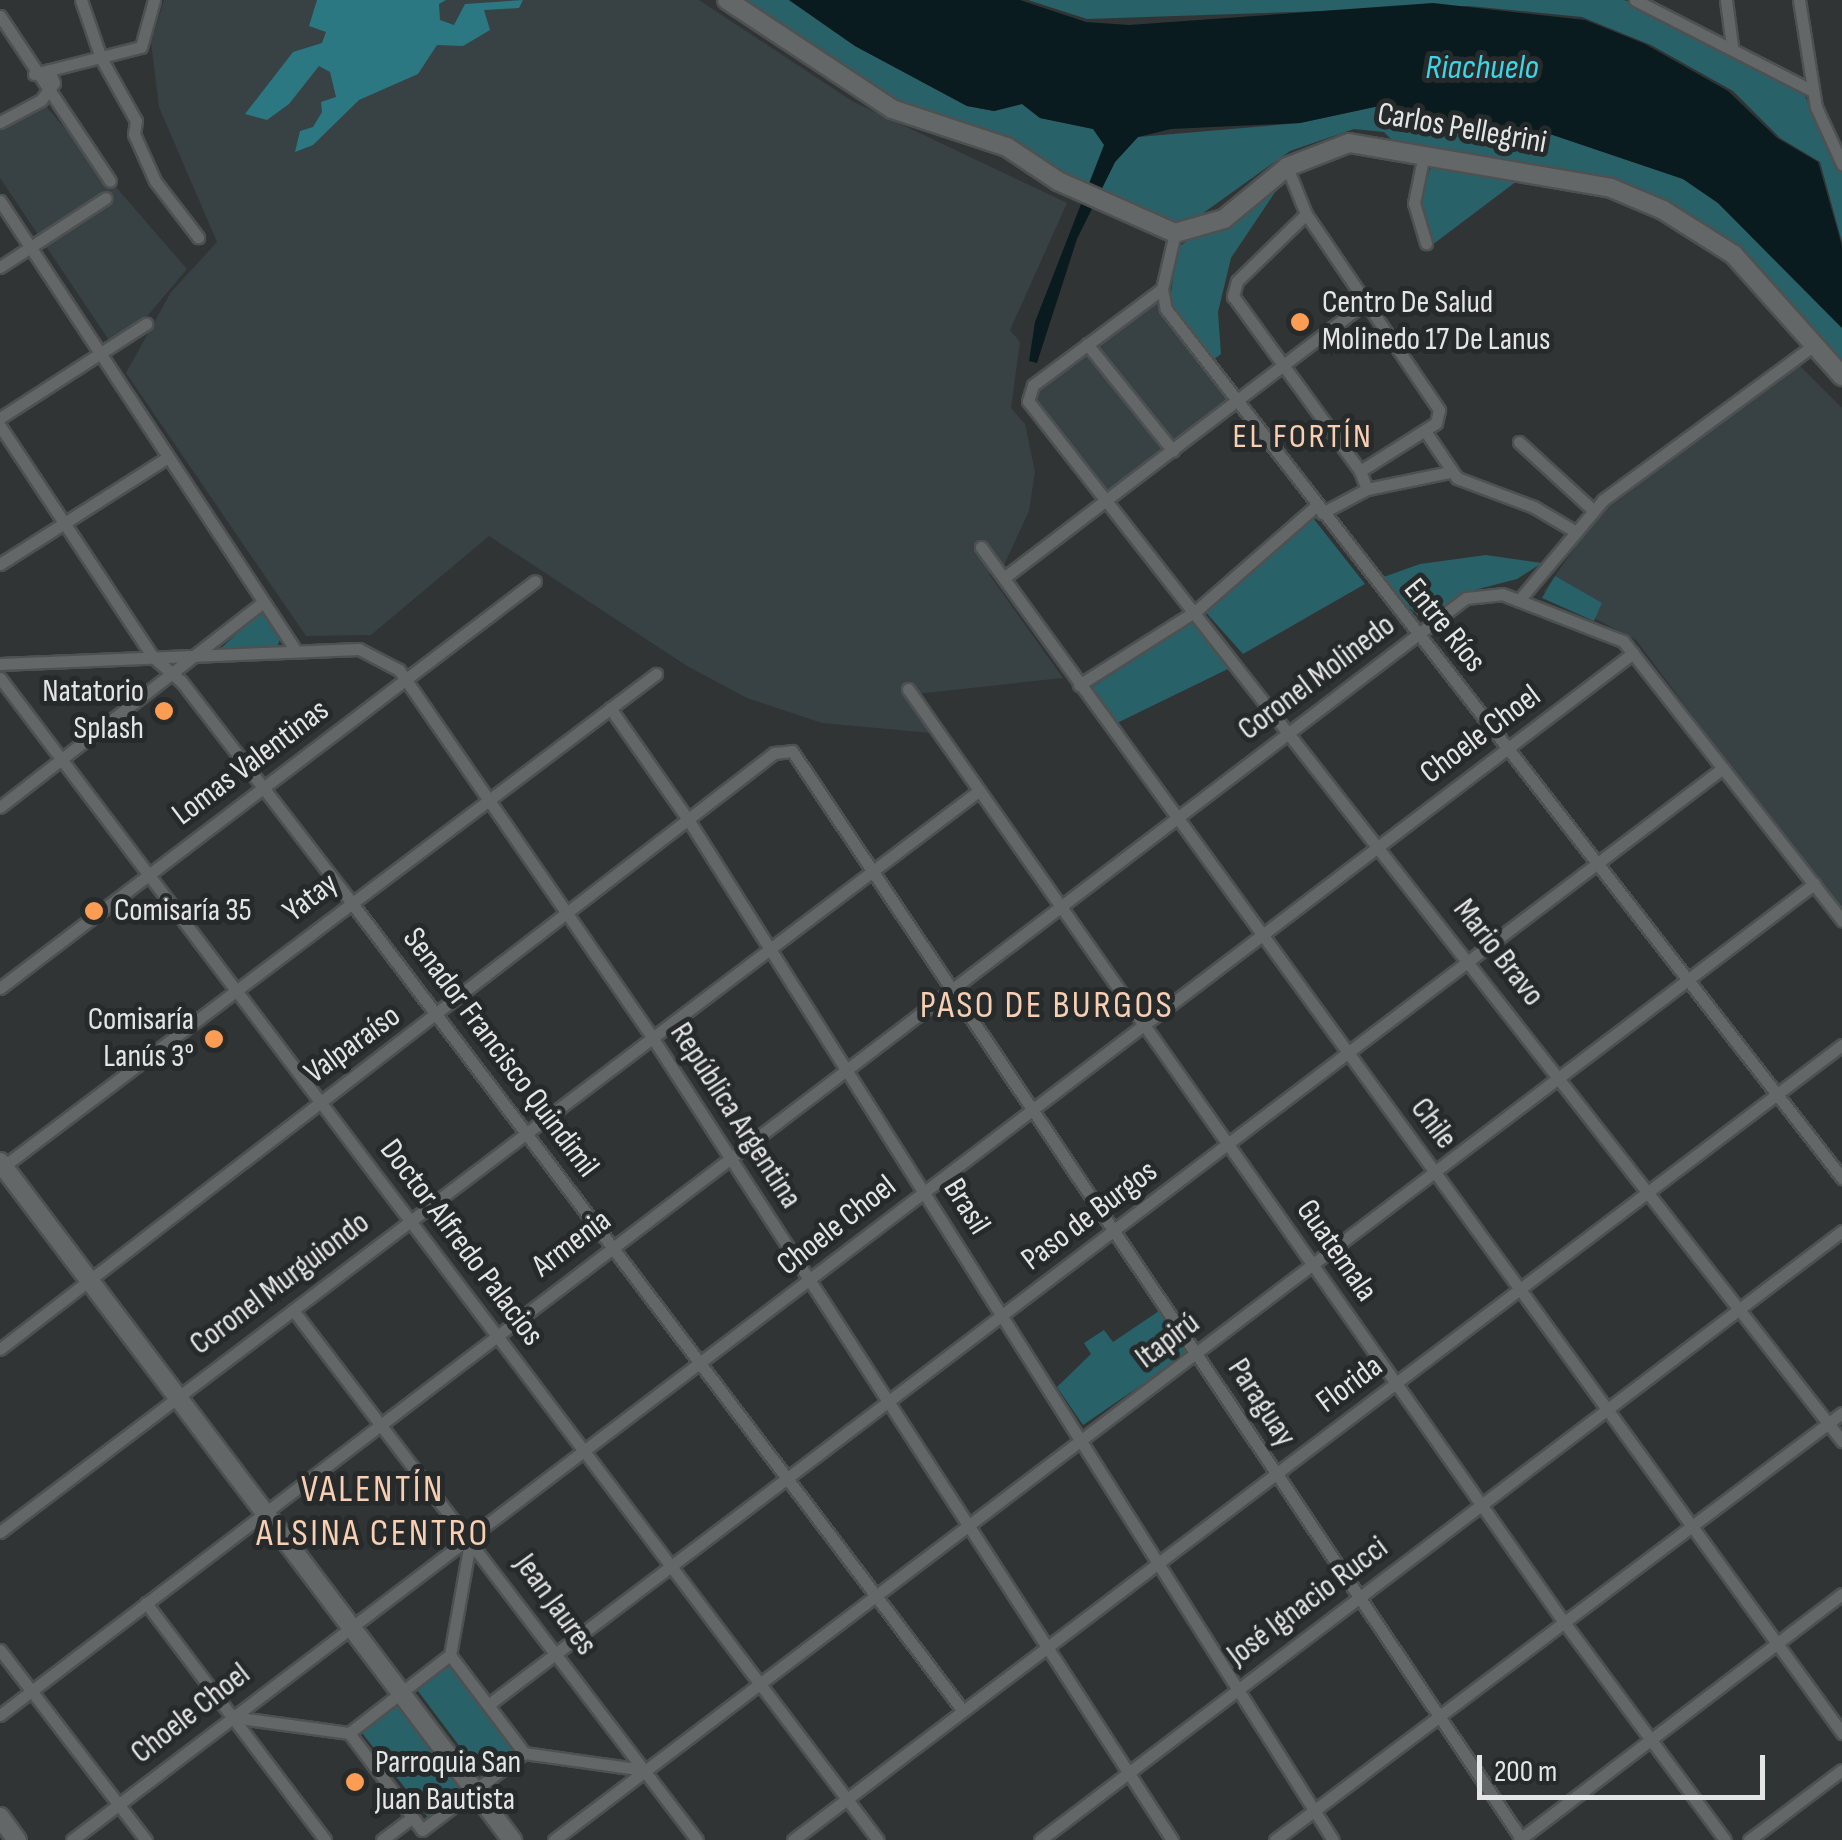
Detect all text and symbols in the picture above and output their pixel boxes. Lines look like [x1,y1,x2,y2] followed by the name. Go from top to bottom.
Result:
[1425,47,1539,89] water label: Riachuelo
[1374,95,1550,163] street label: Carlos Pellegrini
[1322,285,1551,360] place label: Centro De Salud Molinedo 17 De Lanus
[1287,309,1313,335] marker: Centro De Salud Molinedo 17 De Lanus
[1233,416,1373,458] district label: EL FORTÍN
[1395,572,1493,680] street label: Entre Ríos
[1231,607,1403,749] street label: Coronel Molinedo
[42,674,144,749] place label: Natatorio Splash
[1413,677,1549,793] street label: Choele Choel
[165,692,337,834] street label: Lomas Valentinas
[153,700,175,722] marker: Natatorio Splash
[276,865,346,931] street label: Yatay
[114,892,251,930] place label: Comisaría 35
[1444,892,1552,1014] street label: Mario Bravo
[83,900,105,922] marker: Comisaría 35
[394,921,606,1185] street label: Senador Francisco Quindimil
[920,983,1174,1029] district label: PASO DE BURGOS
[298,997,408,1093] street label: Valparaíso
[88,1002,194,1077] place label: Comisaría Lanús 3°
[661,1016,809,1216] street label: República Argentina
[203,1028,225,1050] marker: Comisaría Lanús 3°
[1401,1091,1465,1157] street label: Chile
[371,1132,551,1354] street label: Doctor Alfredo Palacios
[1015,1153,1165,1279] street label: Paso de Burgos
[770,1168,904,1284] street label: Choele Choel
[934,1172,998,1242] street label: Brasil
[1287,1193,1385,1309] street label: Guatemala
[525,1202,619,1286] street label: Armenia
[183,1204,377,1364] street label: Coronel Murguiondo
[1128,1305,1208,1377] street label: Itapirú
[1310,1348,1390,1422] street label: Florida
[1218,1352,1304,1454] street label: Paraguay
[256,1467,490,1556] district label: VALENTÍN ALSINA CENTRO
[1220,1529,1396,1675] street label: José Ignacio Rucci
[505,1547,605,1663] street label: Jean Jaures
[124,1656,258,1772] street label: Choele Choel
[1482,1735,1770,1797] scale bar
[375,1745,521,1820] place label: Parroquia San Juan Bautista
[1494,1754,1557,1790] text: 200 m
[344,1771,366,1793] marker: Parroquia San Juan Bautista

